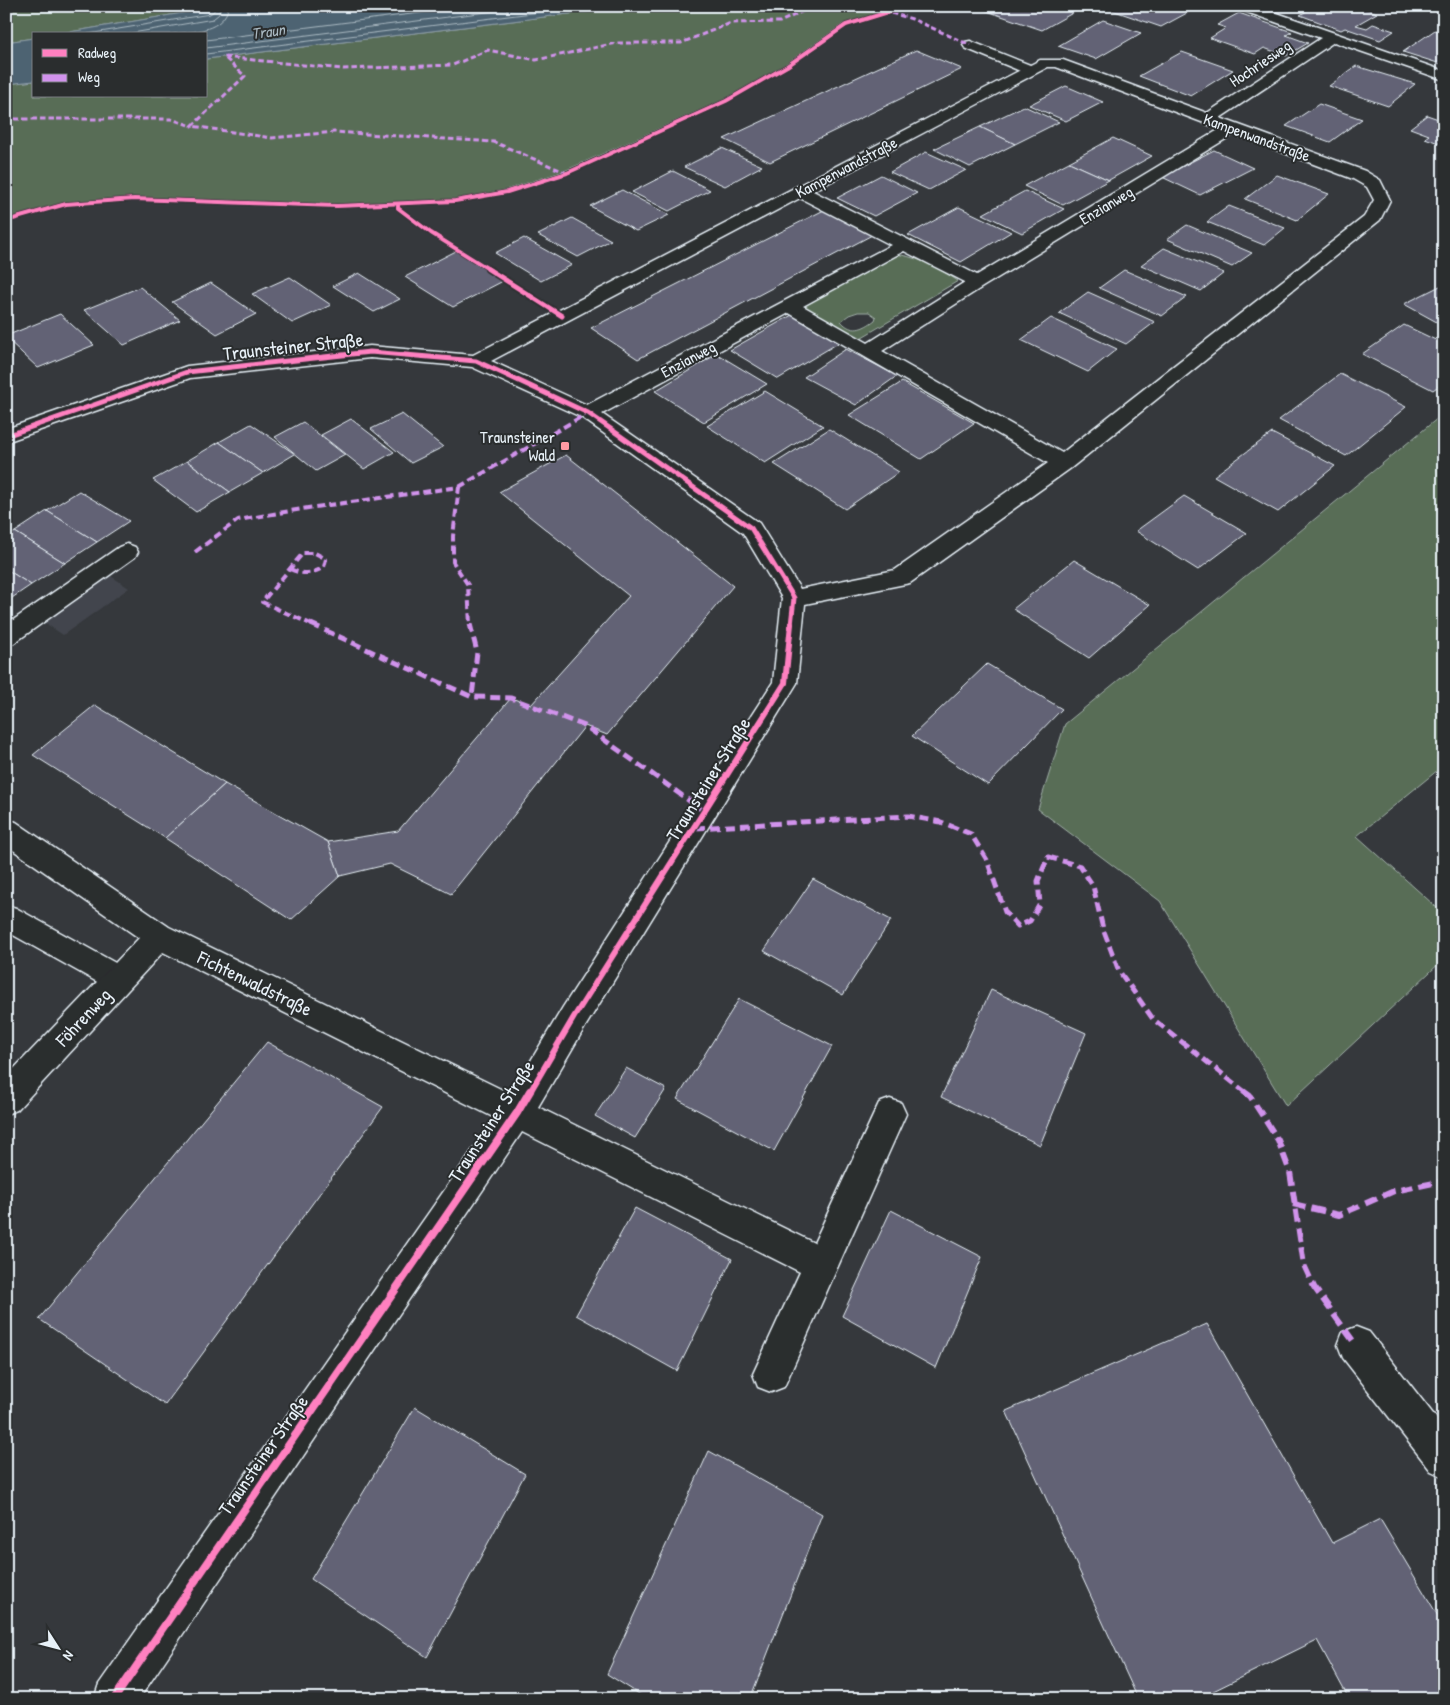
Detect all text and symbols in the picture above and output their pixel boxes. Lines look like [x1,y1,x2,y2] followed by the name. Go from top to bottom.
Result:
[250,18,288,44] water label: Traun
[32,32,208,98] legend
[1225,34,1295,92] street label: Hochriesweg
[78,42,116,63] text: Radweg
[78,66,100,87] text: Weg
[1201,107,1314,167] street label: Kampenwandstraße
[791,131,901,203] street label: Kampenwandstraße
[1075,180,1137,230] street label: Enzianweg
[222,326,365,366] street label: Traunsteiner Straße
[657,335,719,383] street label: Enzianweg
[480,426,555,466] place label: Traunsteiner Wald
[559,440,571,452] marker: Traunsteiner Wald
[660,712,757,846] street label: Traunsteiner Straße
[193,944,317,1022] street label: Fichtenwaldstraße
[49,982,117,1053] street label: Föhrenweg
[442,1054,541,1187] street label: Traunsteiner Straße
[212,1389,314,1520] street label: Traunsteiner Straße
[32,1622,82,1672] north arrow
[59,1647,79,1665] text: N

